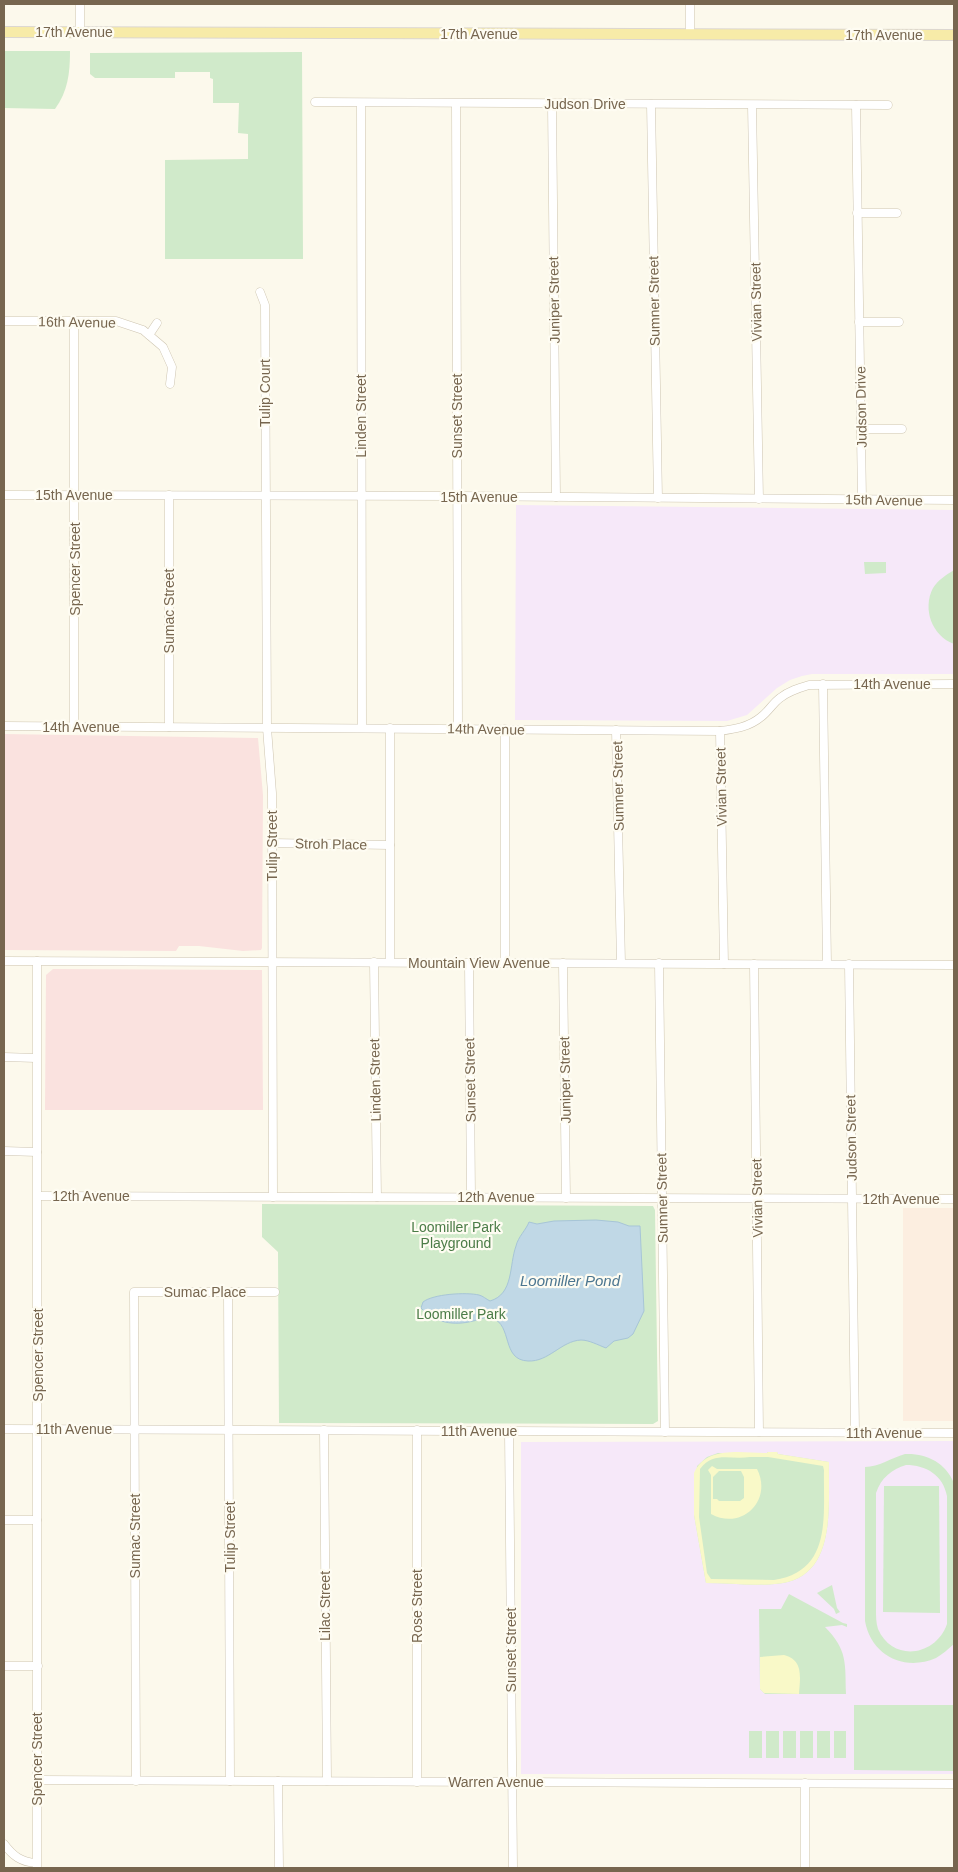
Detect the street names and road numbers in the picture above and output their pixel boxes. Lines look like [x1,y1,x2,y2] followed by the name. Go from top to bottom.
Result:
[35,24,113,40] street label: 17th Avenue
[440,26,518,42] street label: 17th Avenue
[845,27,923,43] street label: 17th Avenue
[544,96,626,112] street label: Judson Drive
[545,256,563,344] street label: Juniper Street
[645,256,663,346] street label: Sumner Street
[747,262,765,342] street label: Vivian Street
[38,313,116,331] street label: 16th Avenue
[257,359,273,427] street label: Tulip Court
[852,366,870,448] street label: Judson Drive
[449,373,465,458] street label: Sunset Street
[353,374,369,458] street label: Linden Street
[35,487,113,503] street label: 15th Avenue
[440,489,518,505] street label: 15th Avenue
[845,491,923,509] street label: 15th Avenue
[67,522,83,616] street label: Spencer Street
[161,568,177,653] street label: Sumac Street
[853,676,931,692] street label: 14th Avenue
[42,719,120,735] street label: 14th Avenue
[447,720,525,738] street label: 14th Avenue
[609,741,627,831] street label: Sumner Street
[712,747,730,827] street label: Vivian Street
[264,810,280,882] street label: Tulip Street
[295,835,368,853] street label: Stroh Place
[408,955,550,971] street label: Mountain View Avenue
[556,1036,574,1124] street label: Juniper Street
[461,1037,479,1123] street label: Sunset Street
[366,1038,384,1122] street label: Linden Street
[842,1095,860,1181] street label: Judson Street
[653,1153,671,1243] street label: Sumner Street
[748,1158,766,1238] street label: Vivian Street
[52,1188,130,1204] street label: 12th Avenue
[457,1189,535,1205] street label: 12th Avenue
[862,1191,940,1207] street label: 12th Avenue
[164,1284,246,1300] street label: Sumac Place
[30,1308,46,1402] street label: Spencer Street
[36,1421,112,1437] street label: 11th Avenue
[441,1423,517,1439] street label: 11th Avenue
[846,1425,922,1441] street label: 11th Avenue
[127,1493,143,1578] street label: Sumac Street
[222,1501,238,1573] street label: Tulip Street
[409,1569,425,1643] street label: Rose Street
[317,1571,333,1641] street label: Lilac Street
[503,1607,519,1692] street label: Sunset Street
[29,1712,45,1806] street label: Spencer Street
[448,1774,544,1790] street label: Warren Avenue

